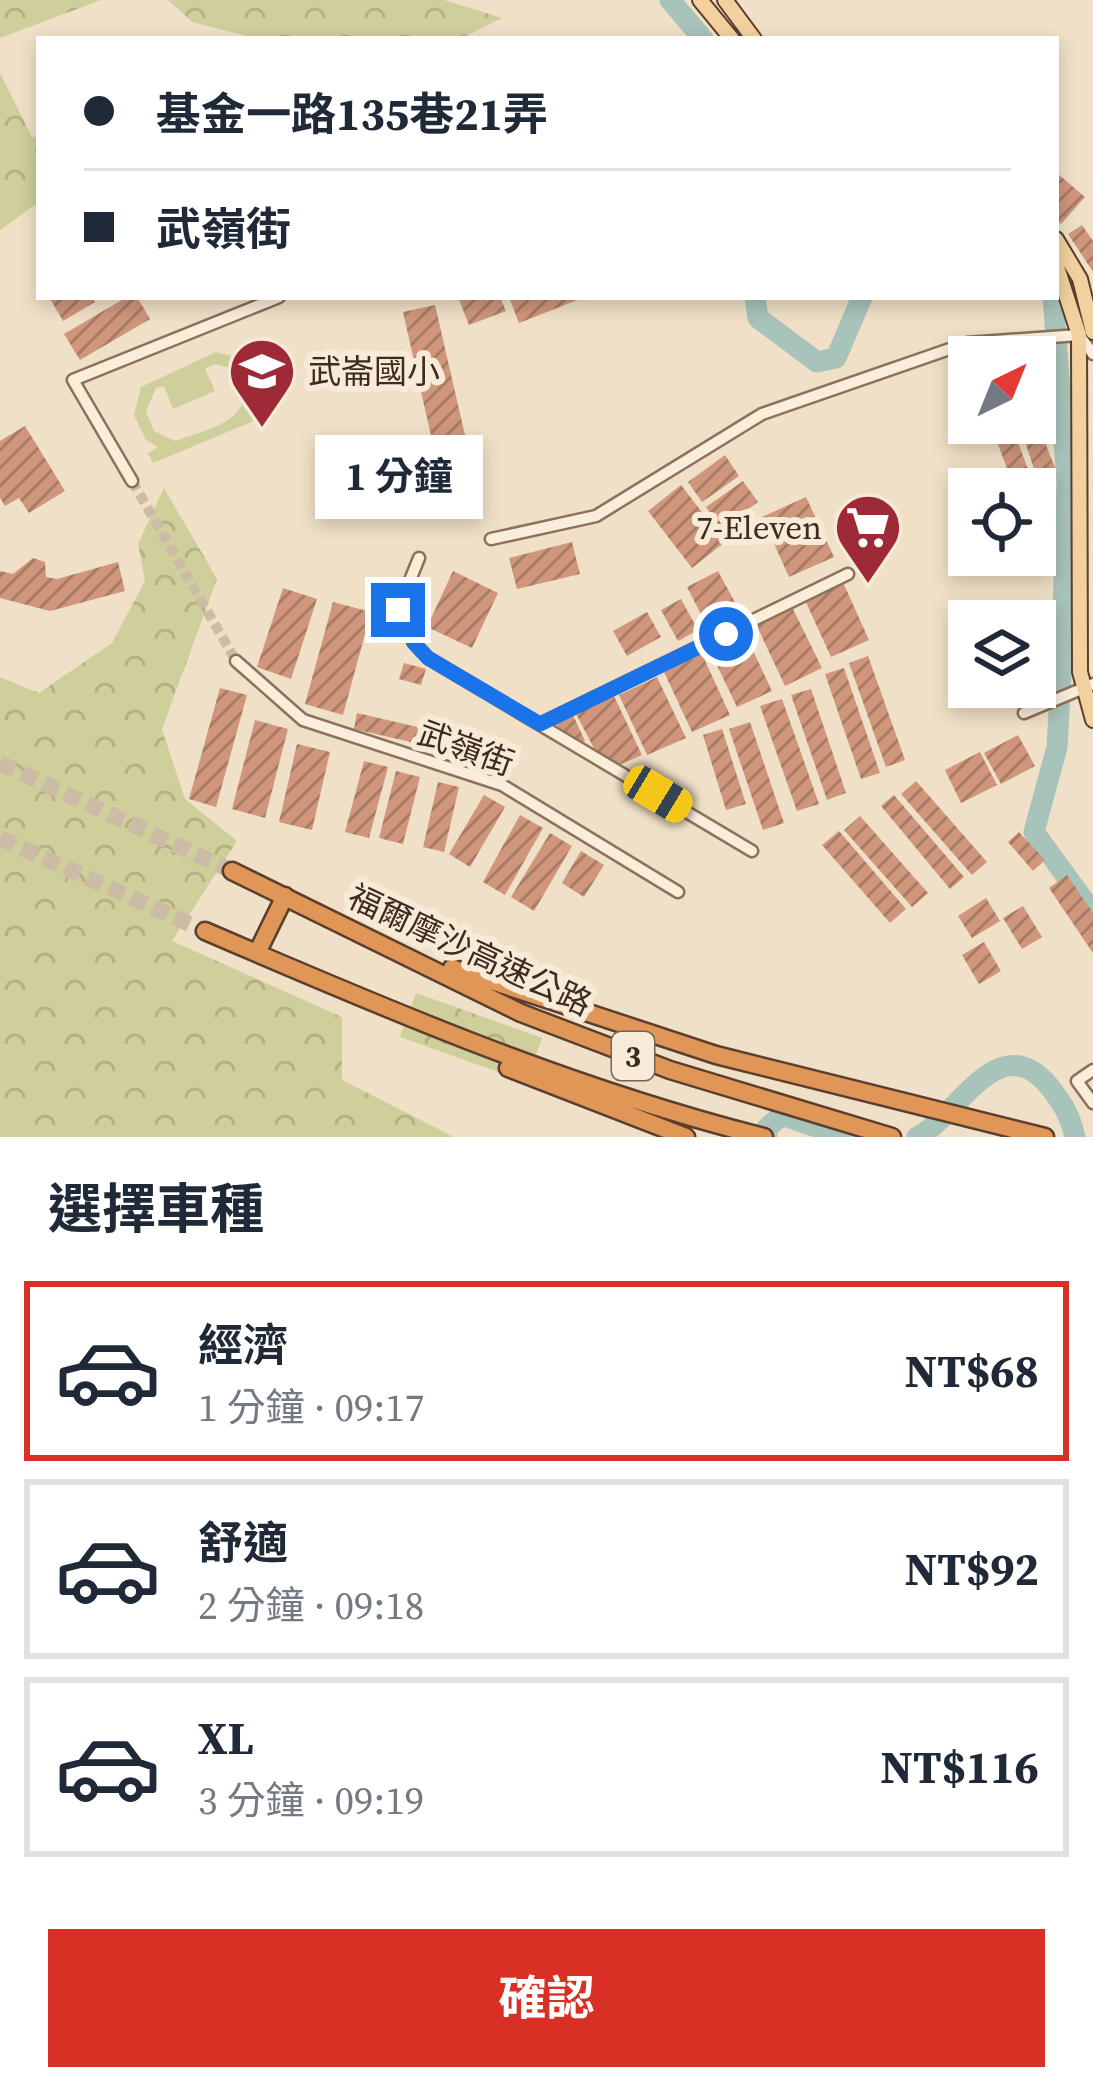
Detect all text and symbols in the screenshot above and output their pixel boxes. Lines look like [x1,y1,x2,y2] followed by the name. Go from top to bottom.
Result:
[156,83,548,145] text: 基金一路135巷21弄
[156,198,291,260] text: 武嶺街
[227,336,297,430] school or university icon: 武崙國小
[948,336,1056,444] north arrow
[948,336,1056,708] map controls
[308,349,440,394] place label: 武崙國小
[314,436,482,520] callout: 1 分鐘
[345,450,453,503] text: 1 分鐘
[948,468,1056,576] button: locate
[833,492,903,586] supermarket icon: 7-Eleven
[696,505,822,550] place label: 7-Eleven
[371,583,425,637] route end
[948,600,1056,708] button: layers
[699,607,753,661] route start
[412,710,520,786] street label: 武嶺街
[618,760,698,828] car
[341,874,599,1026] street label: 福爾摩沙高速公路
[612,1032,654,1080] road number: 3
[48,1172,264,1246] text: 選擇車種
[198,1314,288,1376] text: 經濟
[54,1317,162,1425] icon: car
[905,1340,1039,1402] text: NT$68
[198,1381,424,1434] text: 1 分鐘 · 09:17
[198,1512,288,1574] text: 舒適
[54,1515,162,1623] icon: car
[905,1538,1039,1600] text: NT$92
[198,1579,424,1632] text: 2 分鐘 · 09:18
[198,1707,254,1769] text: XL
[54,1713,162,1821] icon: car
[880,1736,1039,1798] text: NT$116
[198,1774,424,1827] text: 3 分鐘 · 09:19
[48,1929,1045,2067] button: 確認

